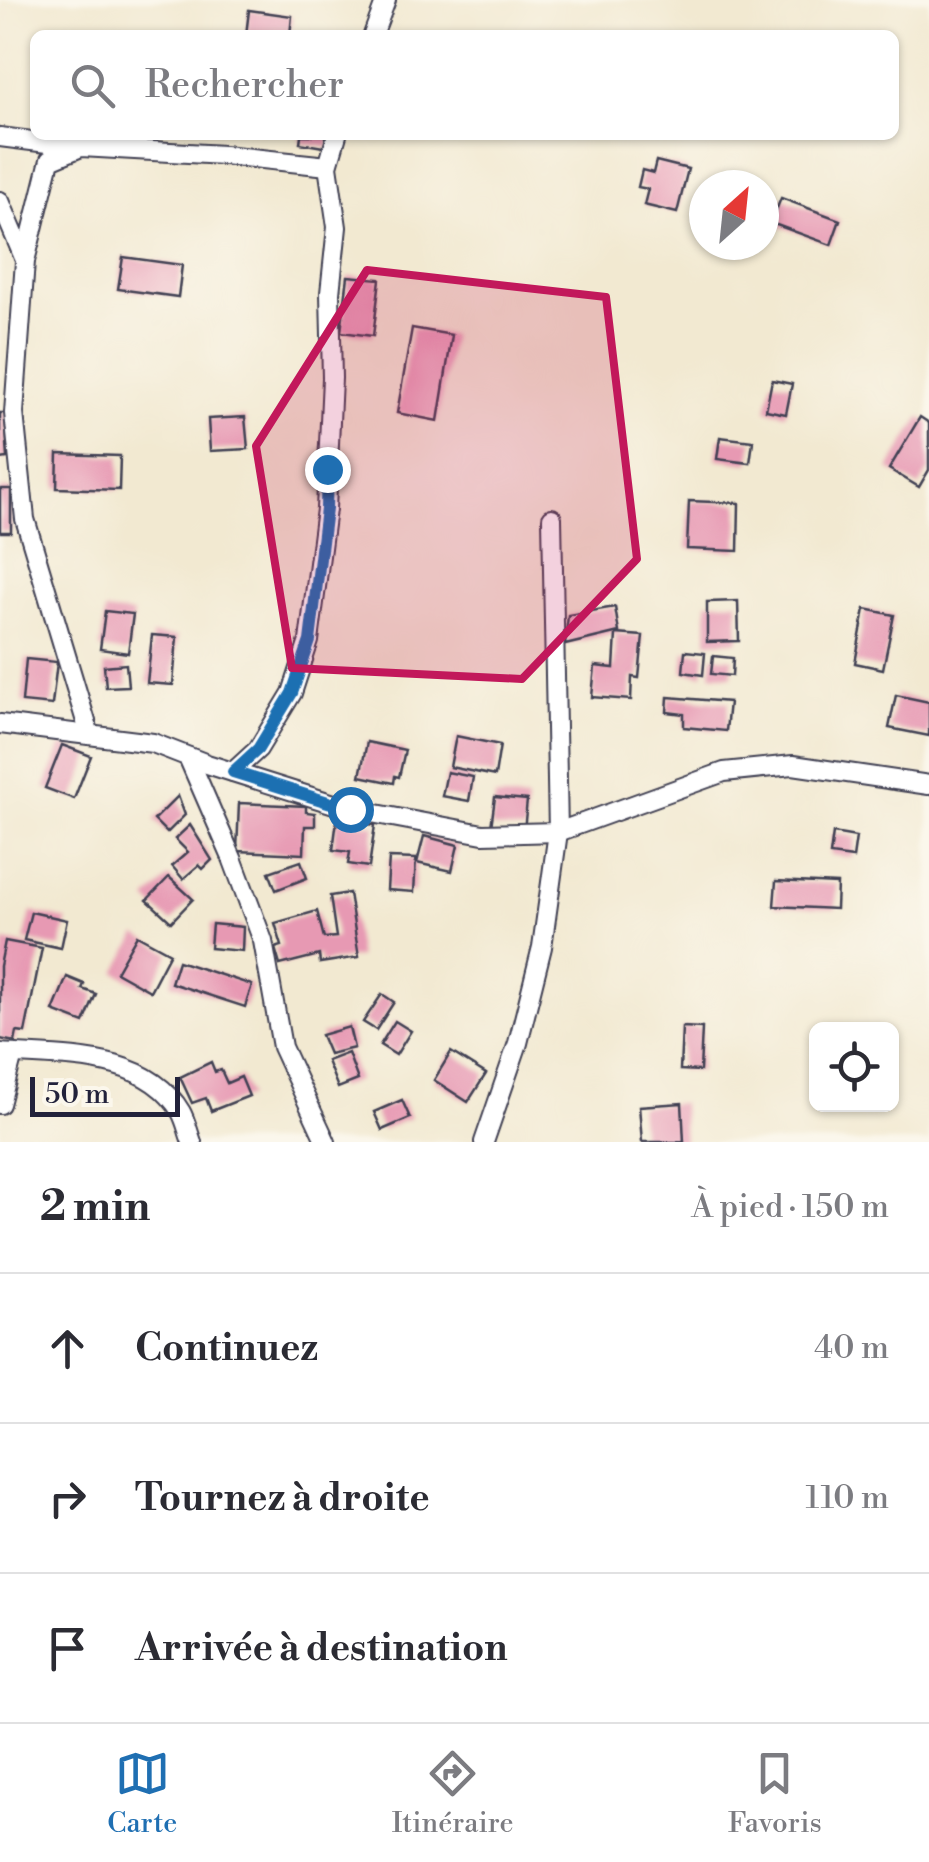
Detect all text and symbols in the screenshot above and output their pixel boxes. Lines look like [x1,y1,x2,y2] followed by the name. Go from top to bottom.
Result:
[30,30,899,140] search box
[65,58,120,113] icon: search
[145,62,344,109] text: Rechercher
[689,170,779,260] north arrow
[305,447,351,493] route end
[328,787,374,833] route start
[809,1022,899,1112] map controls
[809,1022,899,1112] button: locate
[30,1072,180,1116] scale bar
[45,1077,109,1112] text: 50 m
[40,1181,150,1234] text: 2 min
[691,1187,889,1227] text: À pied · 150 m
[40,1321,95,1376] icon: ahead
[135,1325,318,1372] text: Continuez
[814,1328,889,1368] text: 40 m
[40,1471,95,1526] icon: right
[135,1475,430,1522] text: Tournez à droite
[806,1478,889,1518] text: 110 m
[40,1621,95,1676] icon: arrive
[135,1625,508,1672] text: Arrivée à destination
[107,1746,177,1841] tab: Carte
[392,1746,514,1841] tab: Itinéraire
[728,1746,822,1841] tab: Favoris

